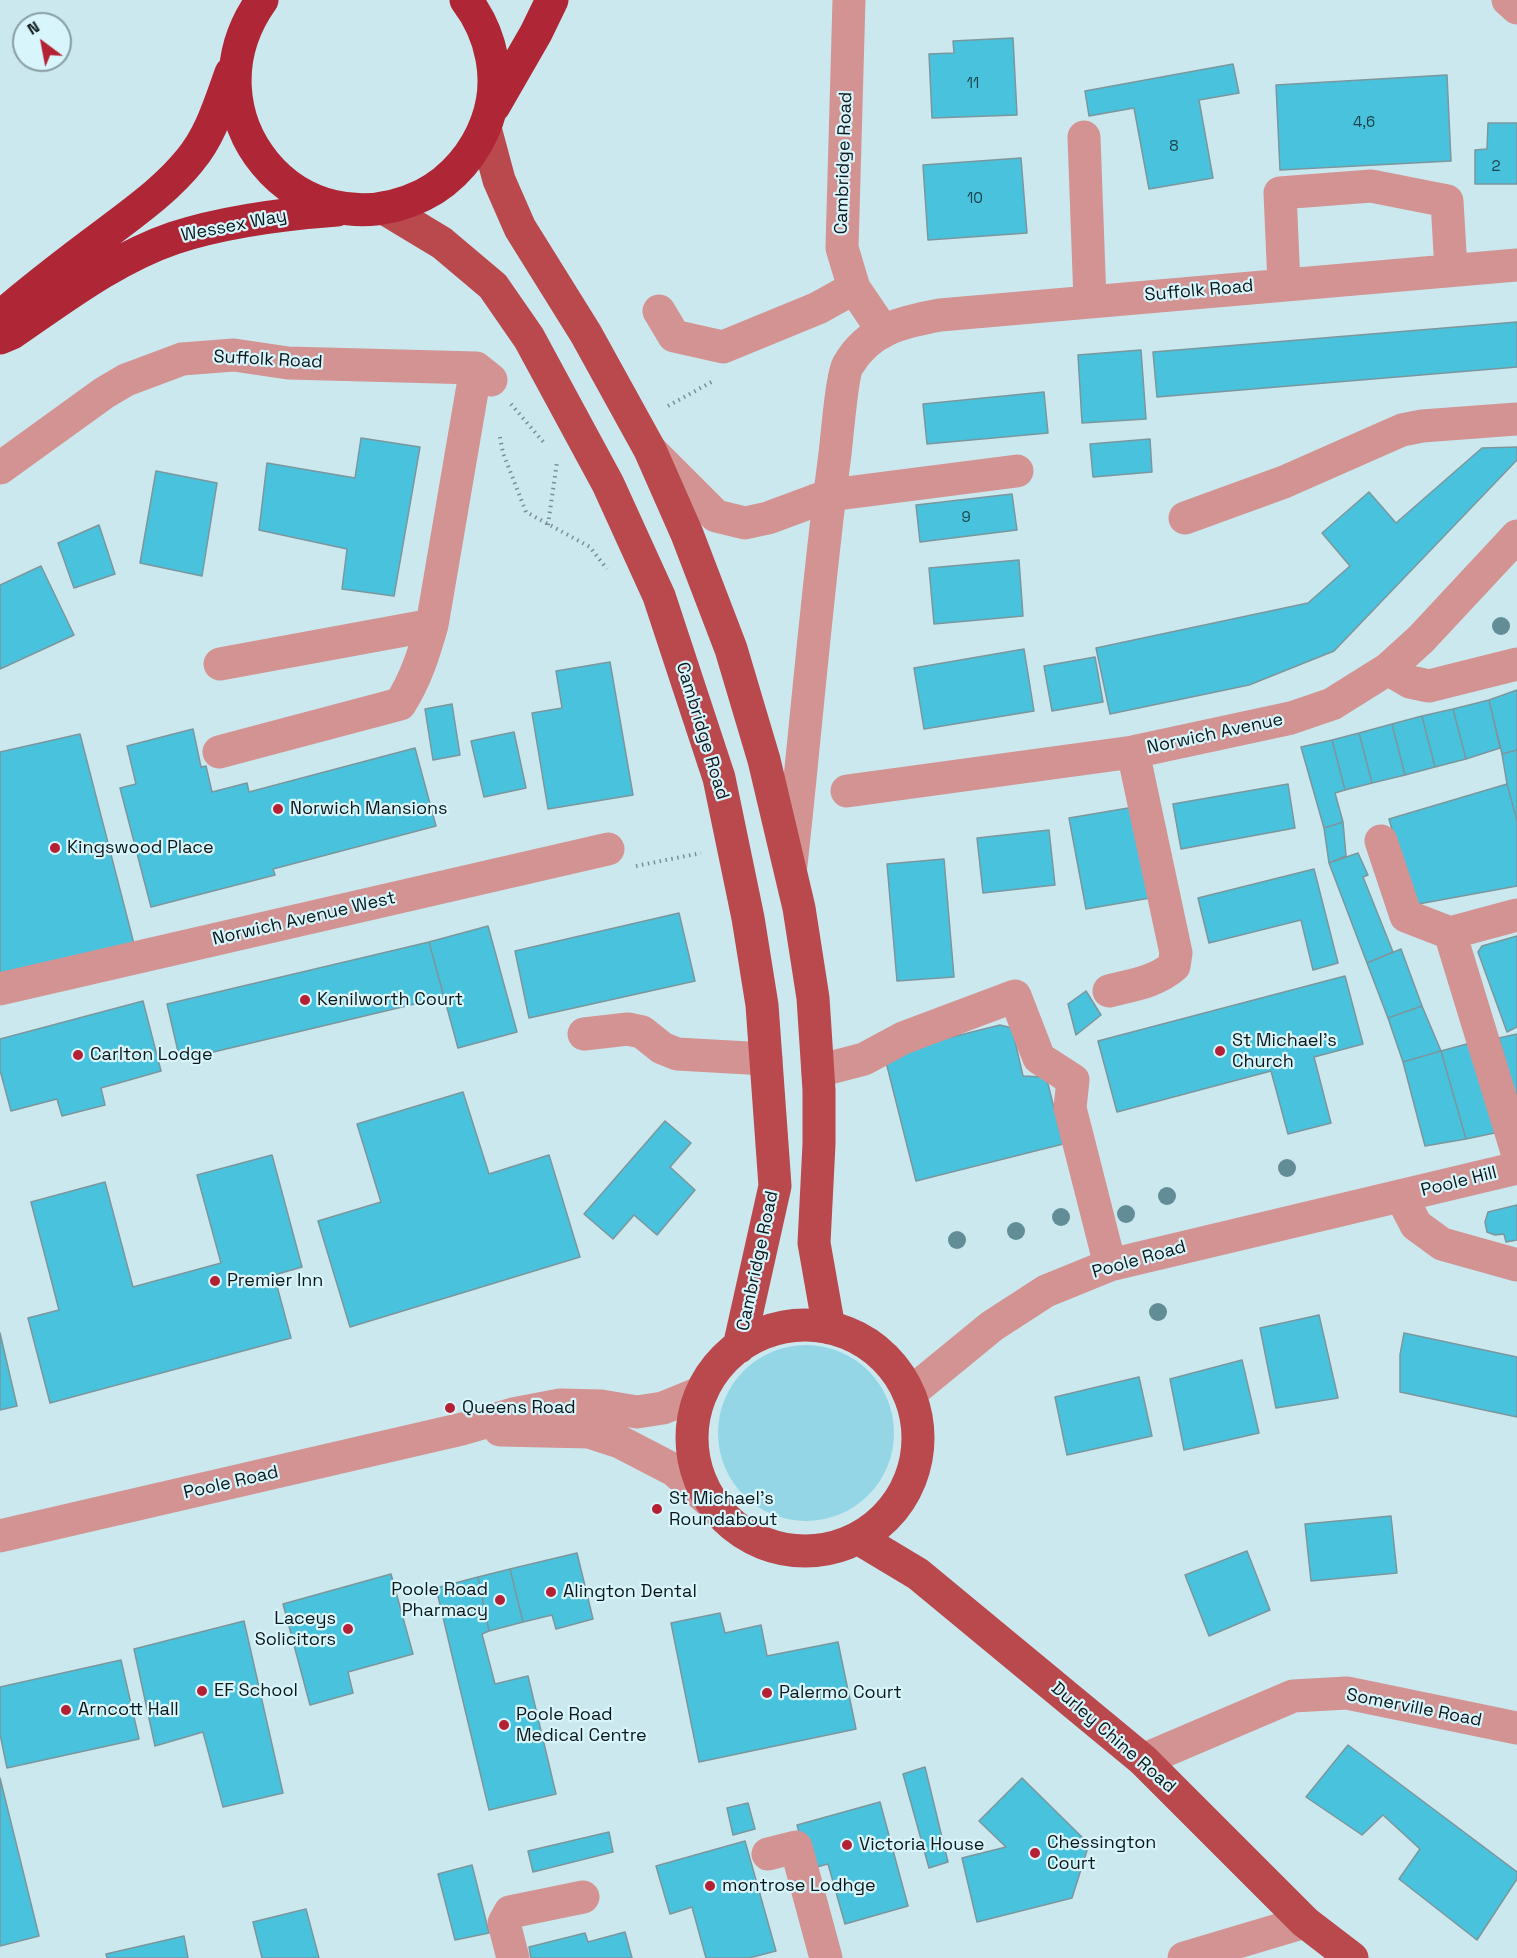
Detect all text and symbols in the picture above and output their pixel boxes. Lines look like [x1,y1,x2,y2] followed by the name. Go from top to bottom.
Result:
[12,12,72,72] north arrow
[23,16,43,40] text: N
[967,75,979,93] house number: 11
[831,91,857,235] street label: Cambridge Road
[1353,114,1375,132] house number: 4,6
[1169,138,1179,156] house number: 8
[1491,158,1501,176] house number: 2
[967,190,983,208] house number: 10
[179,205,289,247] street label: Wessex Way
[1144,275,1254,307] street label: Suffolk Road
[213,346,323,374] street label: Suffolk Road
[961,509,971,527] house number: 9
[671,660,733,802] street label: Cambridge Road
[1145,709,1285,759] street label: Norwich Avenue
[290,798,448,820] place label: Norwich Mansions
[271,802,285,816] marker: Norwich Mansions
[67,837,214,859] place label: Kingswood Place
[48,841,62,855] marker: Kingswood Place
[210,887,398,951] street label: Norwich Avenue West
[317,989,463,1011] place label: Kenilworth Court
[298,993,312,1007] marker: Kenilworth Court
[1232,1030,1337,1072] place label: St Michael's Church
[90,1044,213,1066] place label: Carlton Lodge
[1213,1044,1227,1058] marker: St Michael's Church
[71,1048,85,1062] marker: Carlton Lodge
[1419,1162,1499,1202] street label: Poole Hill
[733,1189,783,1333] street label: Cambridge Road
[1090,1236,1188,1284] street label: Poole Road
[227,1270,323,1292] place label: Premier Inn
[208,1274,222,1288] marker: Premier Inn
[462,1397,576,1419] place label: Queens Road
[443,1401,457,1415] marker: Queens Road
[181,1462,281,1504] street label: Poole Road
[669,1488,777,1530] place label: St Michael's Roundabout
[650,1502,664,1516] marker: St Michael's Roundabout
[391,1579,488,1622] place label: Poole Road Pharmacy
[563,1581,697,1603] place label: Alington Dental
[544,1585,558,1599] marker: Alington Dental
[493,1593,507,1607] marker: Poole Road Pharmacy
[255,1608,336,1650] place label: Laceys Solicitors
[341,1622,355,1636] marker: Laceys Solicitors
[1046,1678,1180,1798] street label: Durley Chine Road
[214,1680,298,1702] place label: EF School
[779,1682,902,1704] place label: Palermo Court
[195,1684,209,1698] marker: EF School
[1344,1684,1484,1732] street label: Somerville Road
[760,1686,774,1700] marker: Palermo Court
[78,1699,179,1721] place label: Arncott Hall
[59,1703,73,1717] marker: Arncott Hall
[516,1704,647,1746] place label: Poole Road Medical Centre
[497,1718,511,1732] marker: Poole Road Medical Centre
[1047,1832,1156,1874] place label: Chessington Court
[859,1834,984,1856] place label: Victoria House
[840,1838,854,1852] marker: Victoria House
[1028,1846,1042,1860] marker: Chessington Court
[722,1875,876,1897] place label: montrose Lodhge
[703,1879,717,1893] marker: montrose Lodhge

